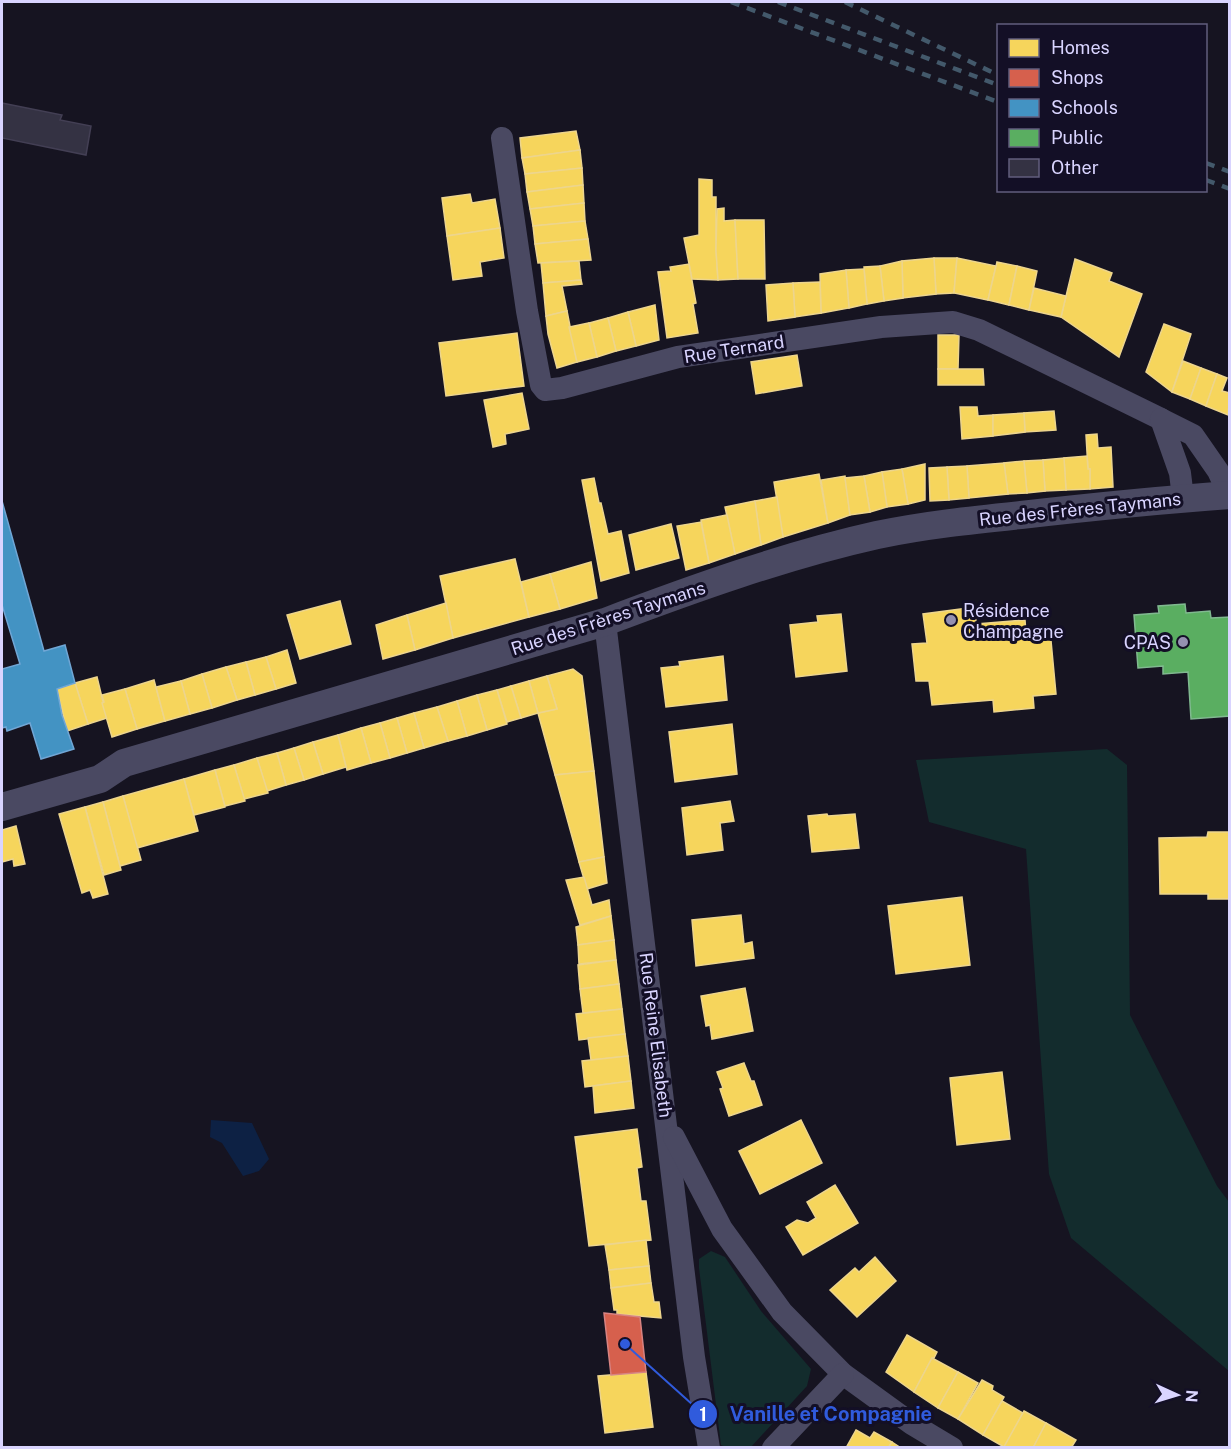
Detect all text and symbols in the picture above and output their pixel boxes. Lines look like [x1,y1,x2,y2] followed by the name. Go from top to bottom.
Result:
[997,24,1207,192] legend
[1051,37,1110,58] text: Homes
[1051,67,1103,88] text: Shops
[1051,97,1118,118] text: Schools
[1051,127,1103,148] text: Public
[1051,157,1099,178] text: Other
[682,331,786,367] street label: Rue Ternard
[978,488,1182,530] street label: Rue des Frères Taymans
[508,577,708,659] street label: Rue des Frères Taymans
[963,600,1064,642] place label: Résidence Champagne
[944,613,958,627] marker: Résidence Champagne
[1124,632,1171,653] place label: CPAS
[1176,635,1190,649] marker: CPAS
[635,951,677,1119] street label: Rue Reine Elisabeth
[1147,1365,1207,1425] north arrow
[1182,1389,1201,1403] text: N
[688,1395,945,1433] callout: Vanille et Compagnie
[730,1402,932,1426] text: Vanille et Compagnie
[699,1404,707,1425] text: 1

